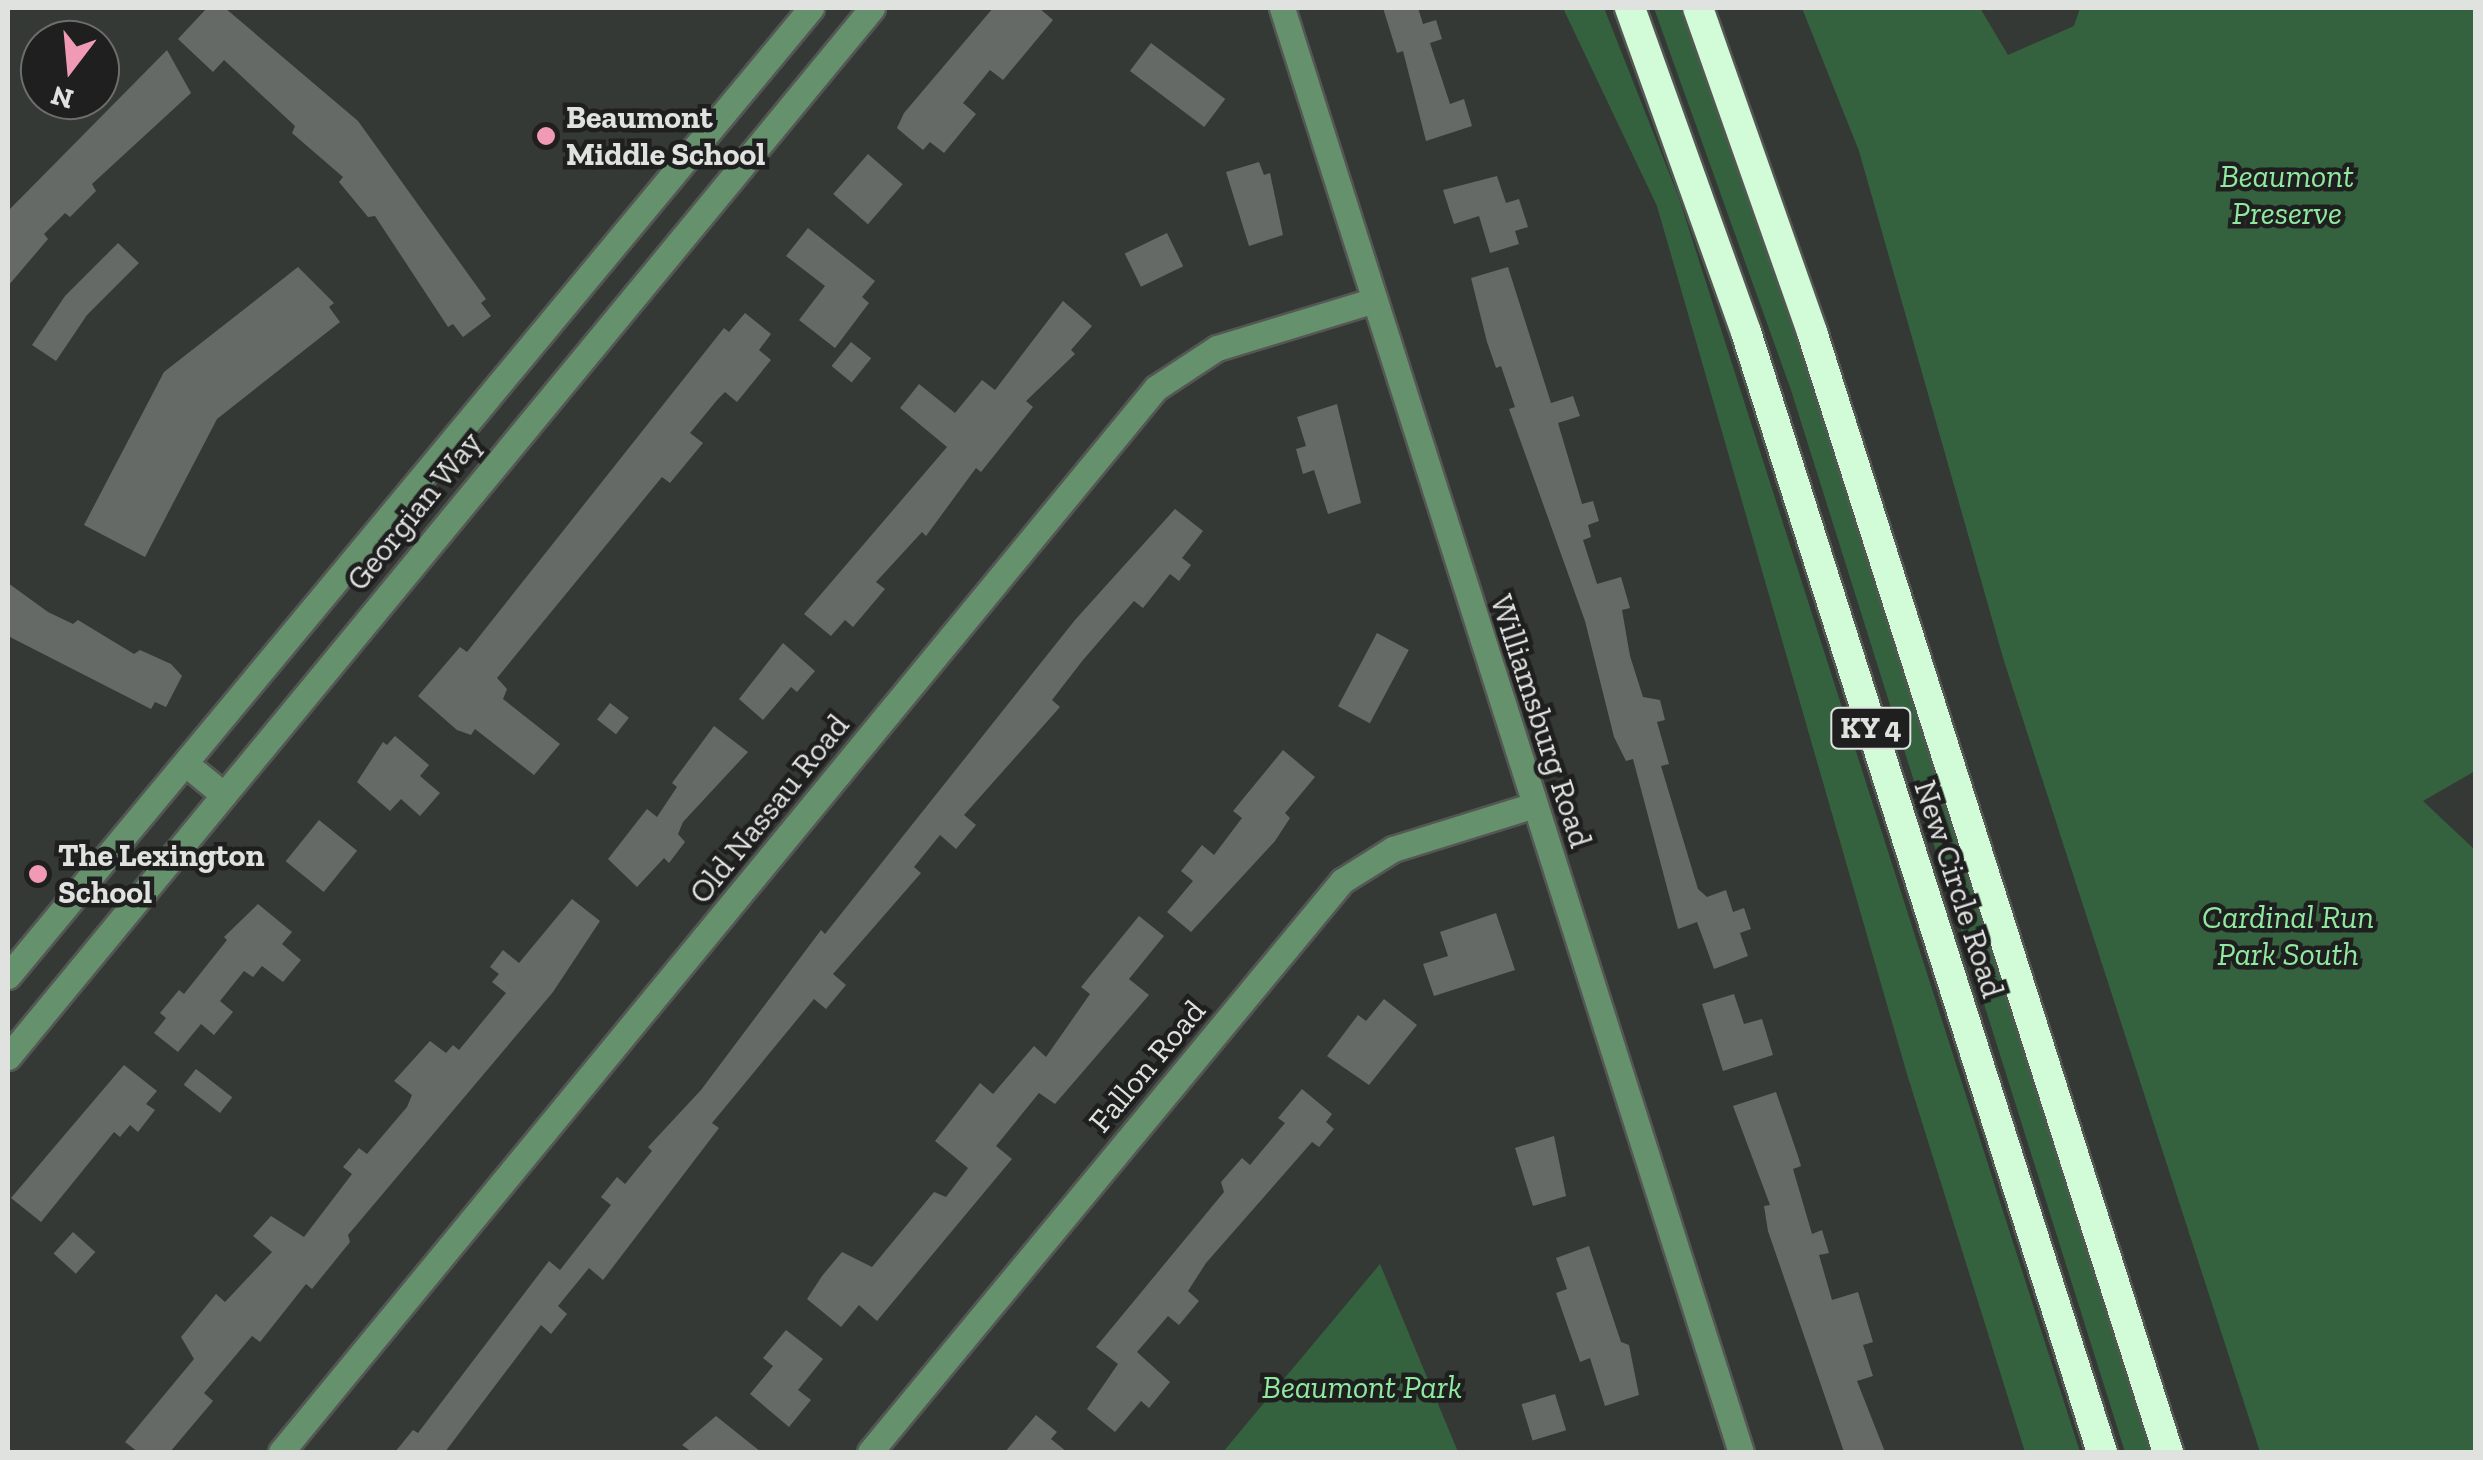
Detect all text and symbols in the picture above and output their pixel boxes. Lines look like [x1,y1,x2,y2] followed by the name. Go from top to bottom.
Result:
[20,20,120,120] north arrow
[47,79,77,116] text: N
[566,99,765,174] place label: Beaumont Middle School
[535,125,557,147] marker: Beaumont Middle School
[2220,158,2354,233] park label: Beaumont Preserve
[338,423,490,599] street label: Georgian Way
[1482,590,1600,852] street label: Williamsburg Road
[1828,703,1914,753] road number: KY 4
[681,707,857,911] street label: Old Nassau Road
[1906,775,2012,1003] street label: New Circle Road
[58,837,265,912] place label: The Lexington School
[27,863,49,885] marker: The Lexington School
[2202,899,2374,974] park label: Cardinal Run Park South
[1081,992,1213,1140] street label: Fallon Road
[1262,1368,1462,1406] park label: Beaumont Park

